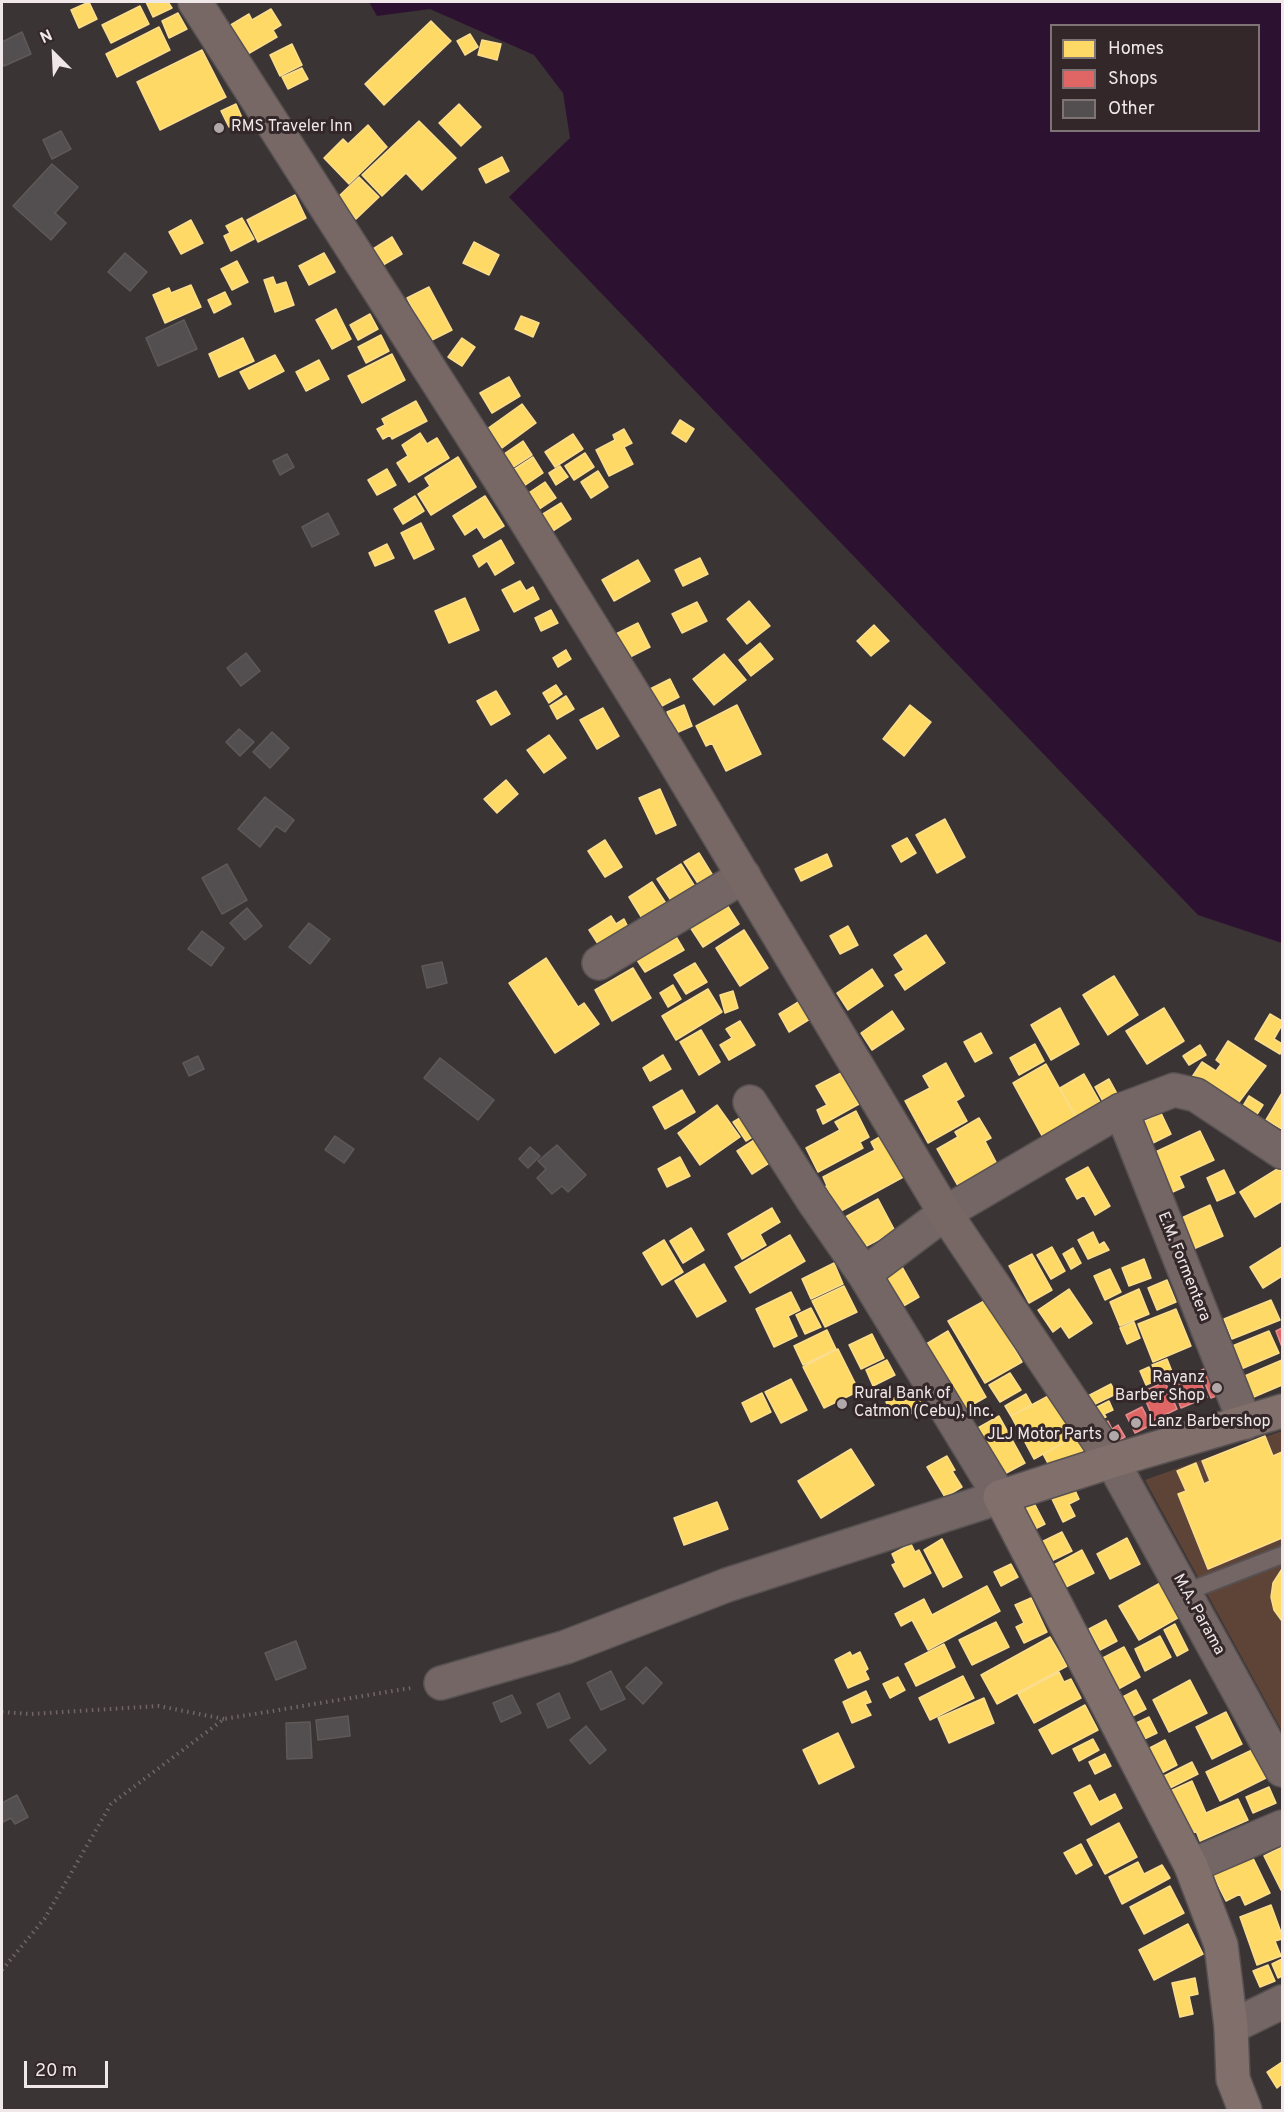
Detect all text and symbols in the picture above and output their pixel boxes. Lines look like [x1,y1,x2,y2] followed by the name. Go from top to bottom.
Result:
[24,24,84,84] north arrow
[1050,24,1260,132] legend
[37,26,56,49] text: N
[1108,38,1164,61] text: Homes
[1108,68,1158,91] text: Shops
[1108,98,1155,121] text: Other
[231,118,352,138] place label: RMS Traveler Inn
[212,121,226,135] marker: RMS Traveler Inn
[1152,1209,1214,1325] street label: E.M. Formentera
[1115,1369,1205,1407] place label: Rayanz Barber Shop
[1210,1381,1224,1395] marker: Rayanz Barber Shop
[854,1385,994,1423] place label: Rural Bank of Catmon (Cebu), Inc.
[835,1397,849,1411] marker: Rural Bank of Catmon (Cebu), Inc.
[1148,1413,1271,1433] place label: Lanz Barbershop
[1129,1416,1143,1430] marker: Lanz Barbershop
[987,1426,1102,1446] place label: JLJ Motor Parts
[1107,1429,1121,1443] marker: JLJ Motor Parts
[1168,1571,1228,1659] street label: M.A. Parama
[27,2049,111,2087] scale bar
[35,2060,77,2083] text: 20 m

